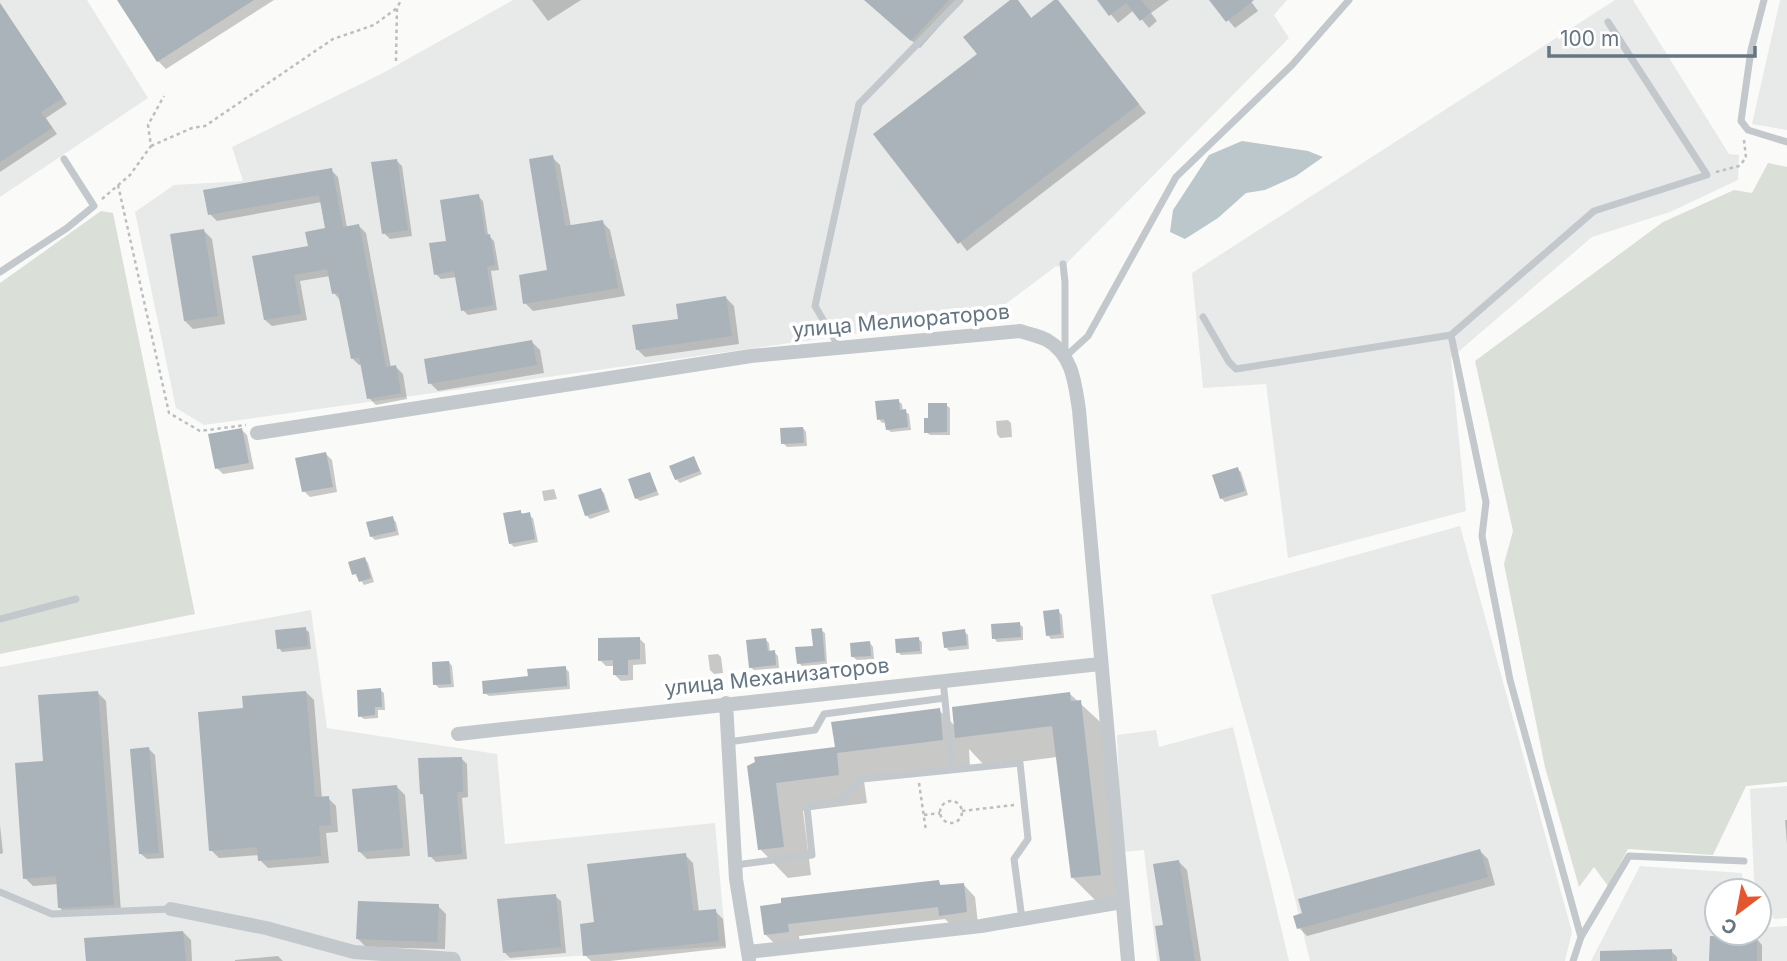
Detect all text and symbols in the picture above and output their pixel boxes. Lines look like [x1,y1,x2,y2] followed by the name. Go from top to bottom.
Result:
[1549,14,1756,58] scale bar
[1560,26,1619,51] text: 100 m
[791,299,1011,342] street label: улица Мелиораторов
[663,652,891,701] street label: улица Механизаторов
[1703,877,1773,947] north arrow
[1717,913,1741,939] text: С

